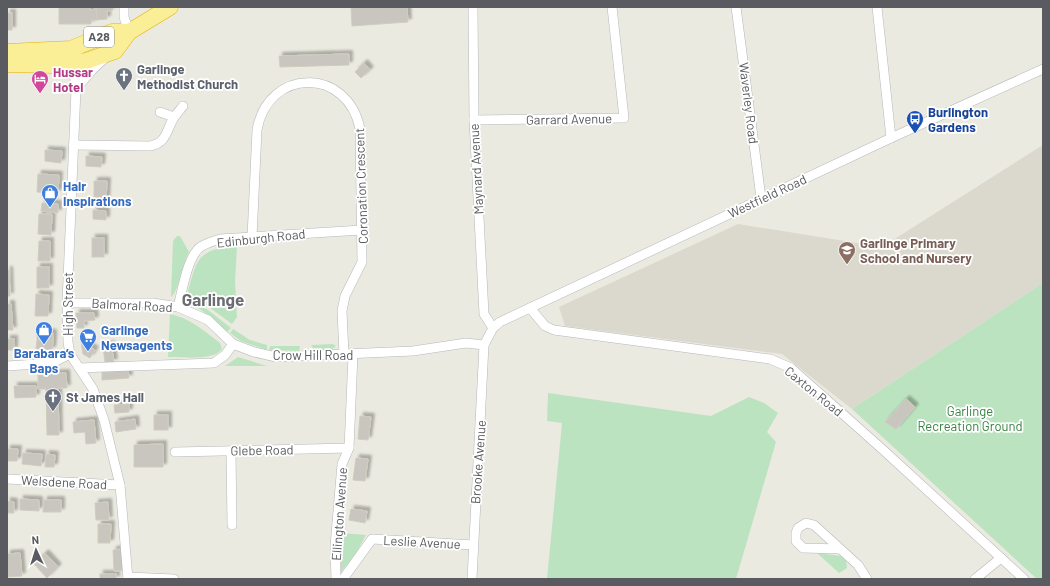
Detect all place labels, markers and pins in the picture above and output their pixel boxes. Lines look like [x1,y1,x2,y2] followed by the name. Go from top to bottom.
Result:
[137,61,238,92] place label: Garlinge Methodist Church
[53,64,93,95] place label: Hussar Hotel
[114,66,134,91] church icon: Garlinge Methodist Church
[30,69,50,94] hotel icon: Hussar Hotel
[928,104,988,135] place label: Burlington Gardens
[905,109,925,134] bus stop icon: Burlington Gardens
[63,178,132,209] place label: Hair Inspirations
[40,183,60,208] shop icon: Hair Inspirations
[860,235,972,266] place label: Garlinge Primary School and Nursery
[837,240,857,265] school or university icon: Garlinge Primary School and Nursery
[34,320,54,345] shop icon: Barabara’s Baps
[101,322,173,353] place label: Garlinge Newsagents
[78,327,98,352] supermarket icon: Garlinge Newsagents
[14,345,75,376] place label: Barabara’s Baps
[43,387,63,412] church icon: St James Hall
[66,389,144,405] place label: St James Hall

